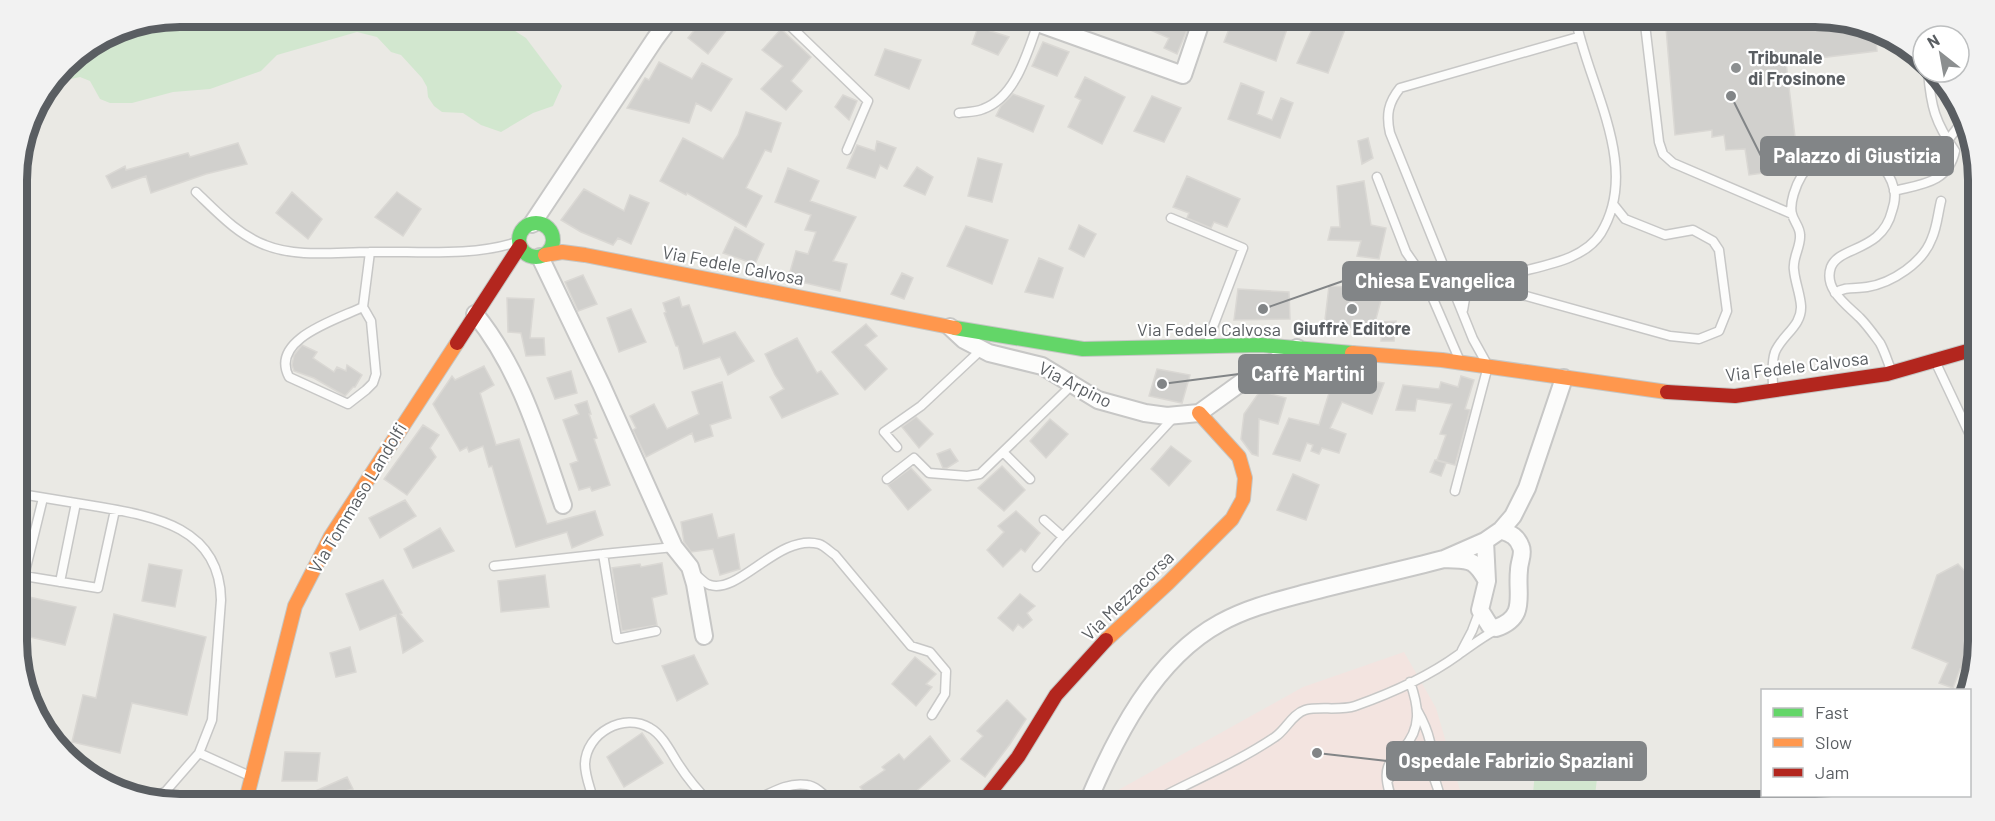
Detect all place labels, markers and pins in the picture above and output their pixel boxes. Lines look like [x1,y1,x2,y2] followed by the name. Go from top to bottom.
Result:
[1748,46,1846,89] place label: Tribunale di Frosinone
[1729,61,1743,75] marker: Tribunale di Frosinone
[1761,137,1953,175] callout: Palazzo di Giustizia
[1343,262,1527,300] callout: Chiesa Evangelica
[1345,302,1359,316] marker: Giuffrè Editore
[1293,317,1411,339] place label: Giuffrè Editore
[1239,355,1376,393] callout: Caffè Martini
[1387,742,1646,780] callout: Ospedale Fabrizio Spaziani

